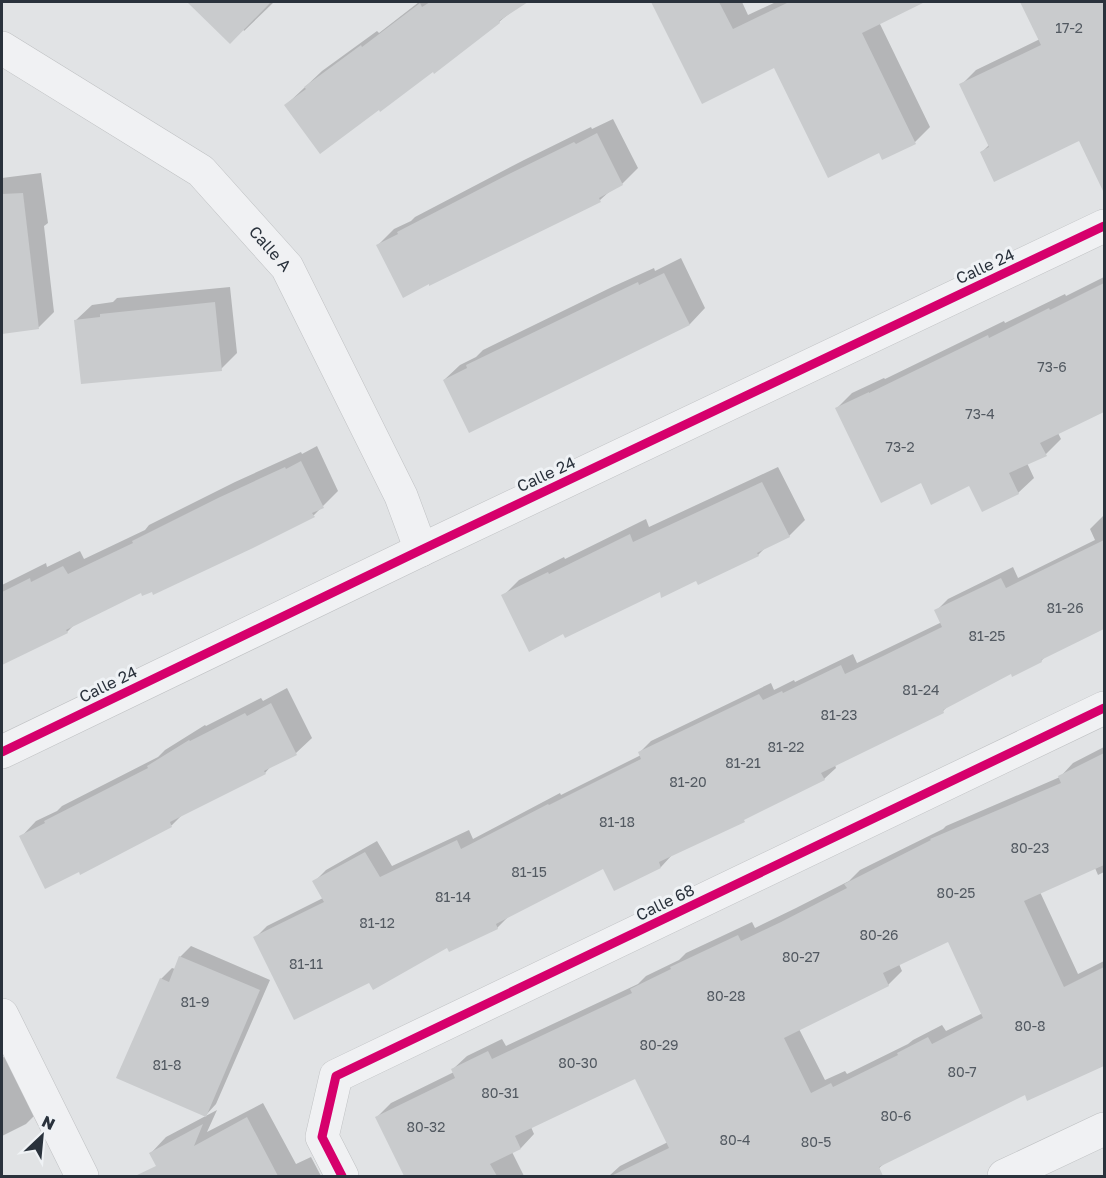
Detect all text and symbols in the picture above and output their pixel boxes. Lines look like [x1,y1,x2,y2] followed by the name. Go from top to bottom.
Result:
[1055,19,1083,36] house number: 17-2
[245,222,296,276] street label: Calle A
[953,244,1017,288] street label: Calle 24
[1037,358,1067,375] house number: 73-6
[965,405,995,422] house number: 73-4
[885,438,915,455] house number: 73-2
[514,452,578,496] street label: Calle 24
[1046,599,1084,616] house number: 81-26
[969,627,1005,644] house number: 81-25
[76,661,140,707] street label: Calle 24
[902,681,940,698] house number: 81-24
[821,706,857,723] house number: 81-23
[768,738,804,755] house number: 81-22
[725,754,761,771] house number: 81-21
[669,773,707,790] house number: 81-20
[599,813,635,830] house number: 81-18
[1011,839,1049,856] house number: 80-23
[511,863,547,880] house number: 81-15
[632,879,698,925] street label: Calle 68
[937,884,975,901] house number: 80-25
[435,888,471,905] house number: 81-14
[359,914,395,931] house number: 81-12
[859,926,899,943] house number: 80-26
[782,948,820,965] house number: 80-27
[289,955,323,972] house number: 81-11
[706,987,746,1004] house number: 80-28
[180,993,210,1010] house number: 81-9
[1014,1017,1046,1034] house number: 80-8
[639,1036,679,1053] house number: 80-29
[558,1054,598,1071] house number: 80-30
[152,1056,182,1073] house number: 81-8
[947,1063,977,1080] house number: 80-7
[481,1084,519,1101] house number: 80-31
[12,1106,72,1166] north arrow
[880,1107,912,1124] house number: 80-6
[39,1111,58,1134] text: N
[407,1118,445,1135] house number: 80-32
[719,1131,751,1148] house number: 80-4
[801,1133,831,1150] house number: 80-5

